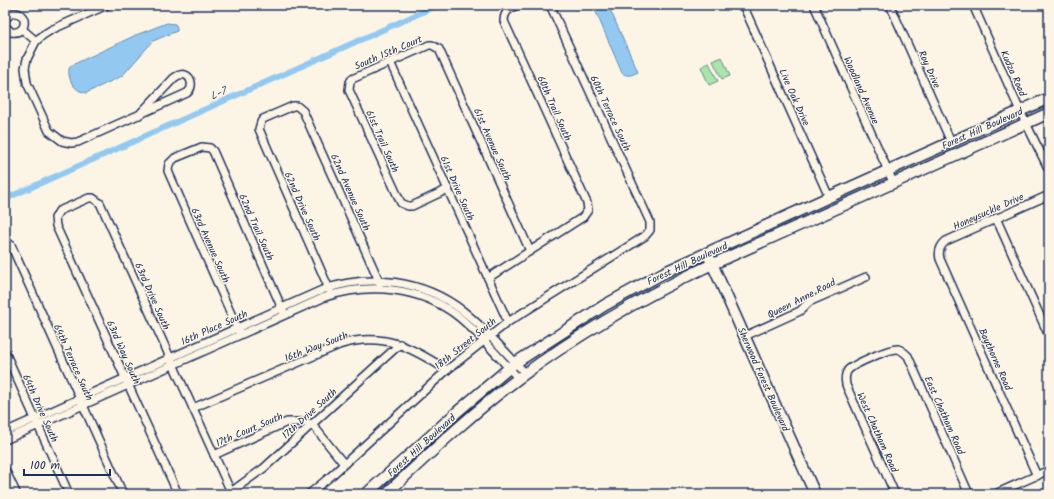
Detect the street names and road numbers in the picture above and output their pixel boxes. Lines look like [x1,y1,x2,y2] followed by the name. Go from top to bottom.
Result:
[352,31,425,74] street label: South 15th Court
[914,48,945,91] street label: Roy Drive
[996,48,1031,100] street label: Kudza Road
[839,54,883,127] street label: Woodland Avenue
[774,66,814,129] street label: Live Oak Drive
[533,73,576,144] street label: 60th Trail South
[586,73,635,154] street label: 60th Terrace South
[939,103,1027,154] street label: Forest Hill Boulevard
[469,105,515,183] street label: 61st Avenue South
[361,108,403,175] street label: 61st Trail South
[326,151,374,234] street label: 62nd Avenue South
[436,153,479,223] street label: 61st Drive South
[280,169,325,244] street label: 62nd Drive South
[951,189,1027,235] street label: Honeysuckle Drive
[234,191,278,263] street label: 62nd Trail South
[186,205,234,286] street label: 63rd Avenue South
[644,238,731,290] street label: Forest Hill Boulevard
[130,260,174,333] street label: 63rd Drive South
[764,274,839,323] street label: Queen Anne Road
[179,306,250,350] street label: 16th Place South
[431,314,500,374] street label: 18th Street South
[102,318,144,387] street label: 63rd Way South
[49,322,97,403] street label: 64th Terrace South
[733,325,794,435] street label: Sherwood Forest Boulevard
[974,326,1016,394] street label: Baythorne Road
[282,327,351,366] street label: 16th Way South
[18,372,62,445] street label: 64th Drive South
[920,373,969,458] street label: East Chatham Road
[278,384,341,443] street label: 17th Drive South
[852,390,902,476] street label: West Chatham Road
[213,409,285,451] street label: 17th Court South
[384,410,460,481] street label: Forest Hill Boulevard

